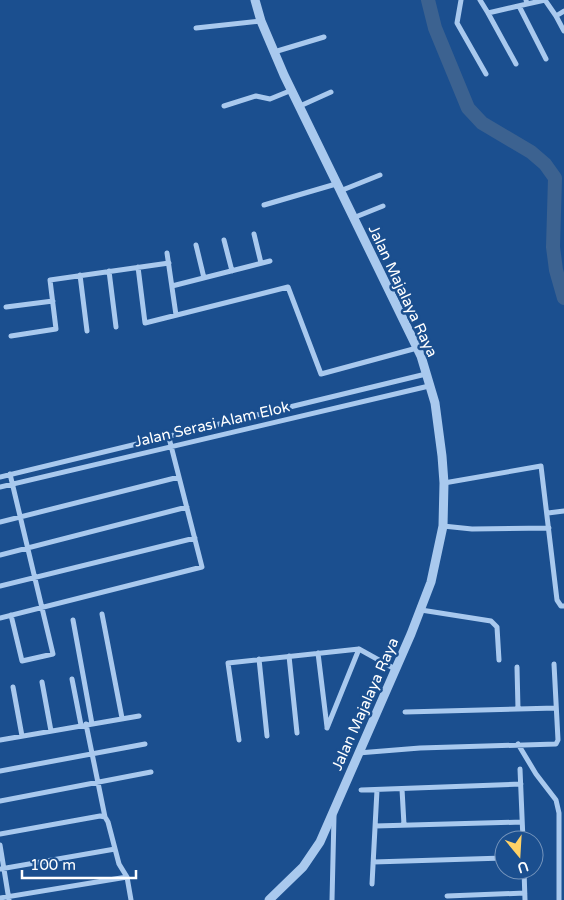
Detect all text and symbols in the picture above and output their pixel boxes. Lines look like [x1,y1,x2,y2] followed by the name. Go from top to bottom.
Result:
[365,222,441,360] street label: Jalan Majalaya Raya
[133,397,291,451] street label: Jalan Serasi Alam Elok
[328,635,402,773] street label: Jalan Majalaya Raya
[494,830,544,880] north arrow
[22,848,136,880] scale bar
[30,856,76,874] text: 100 m
[515,857,531,877] text: U

